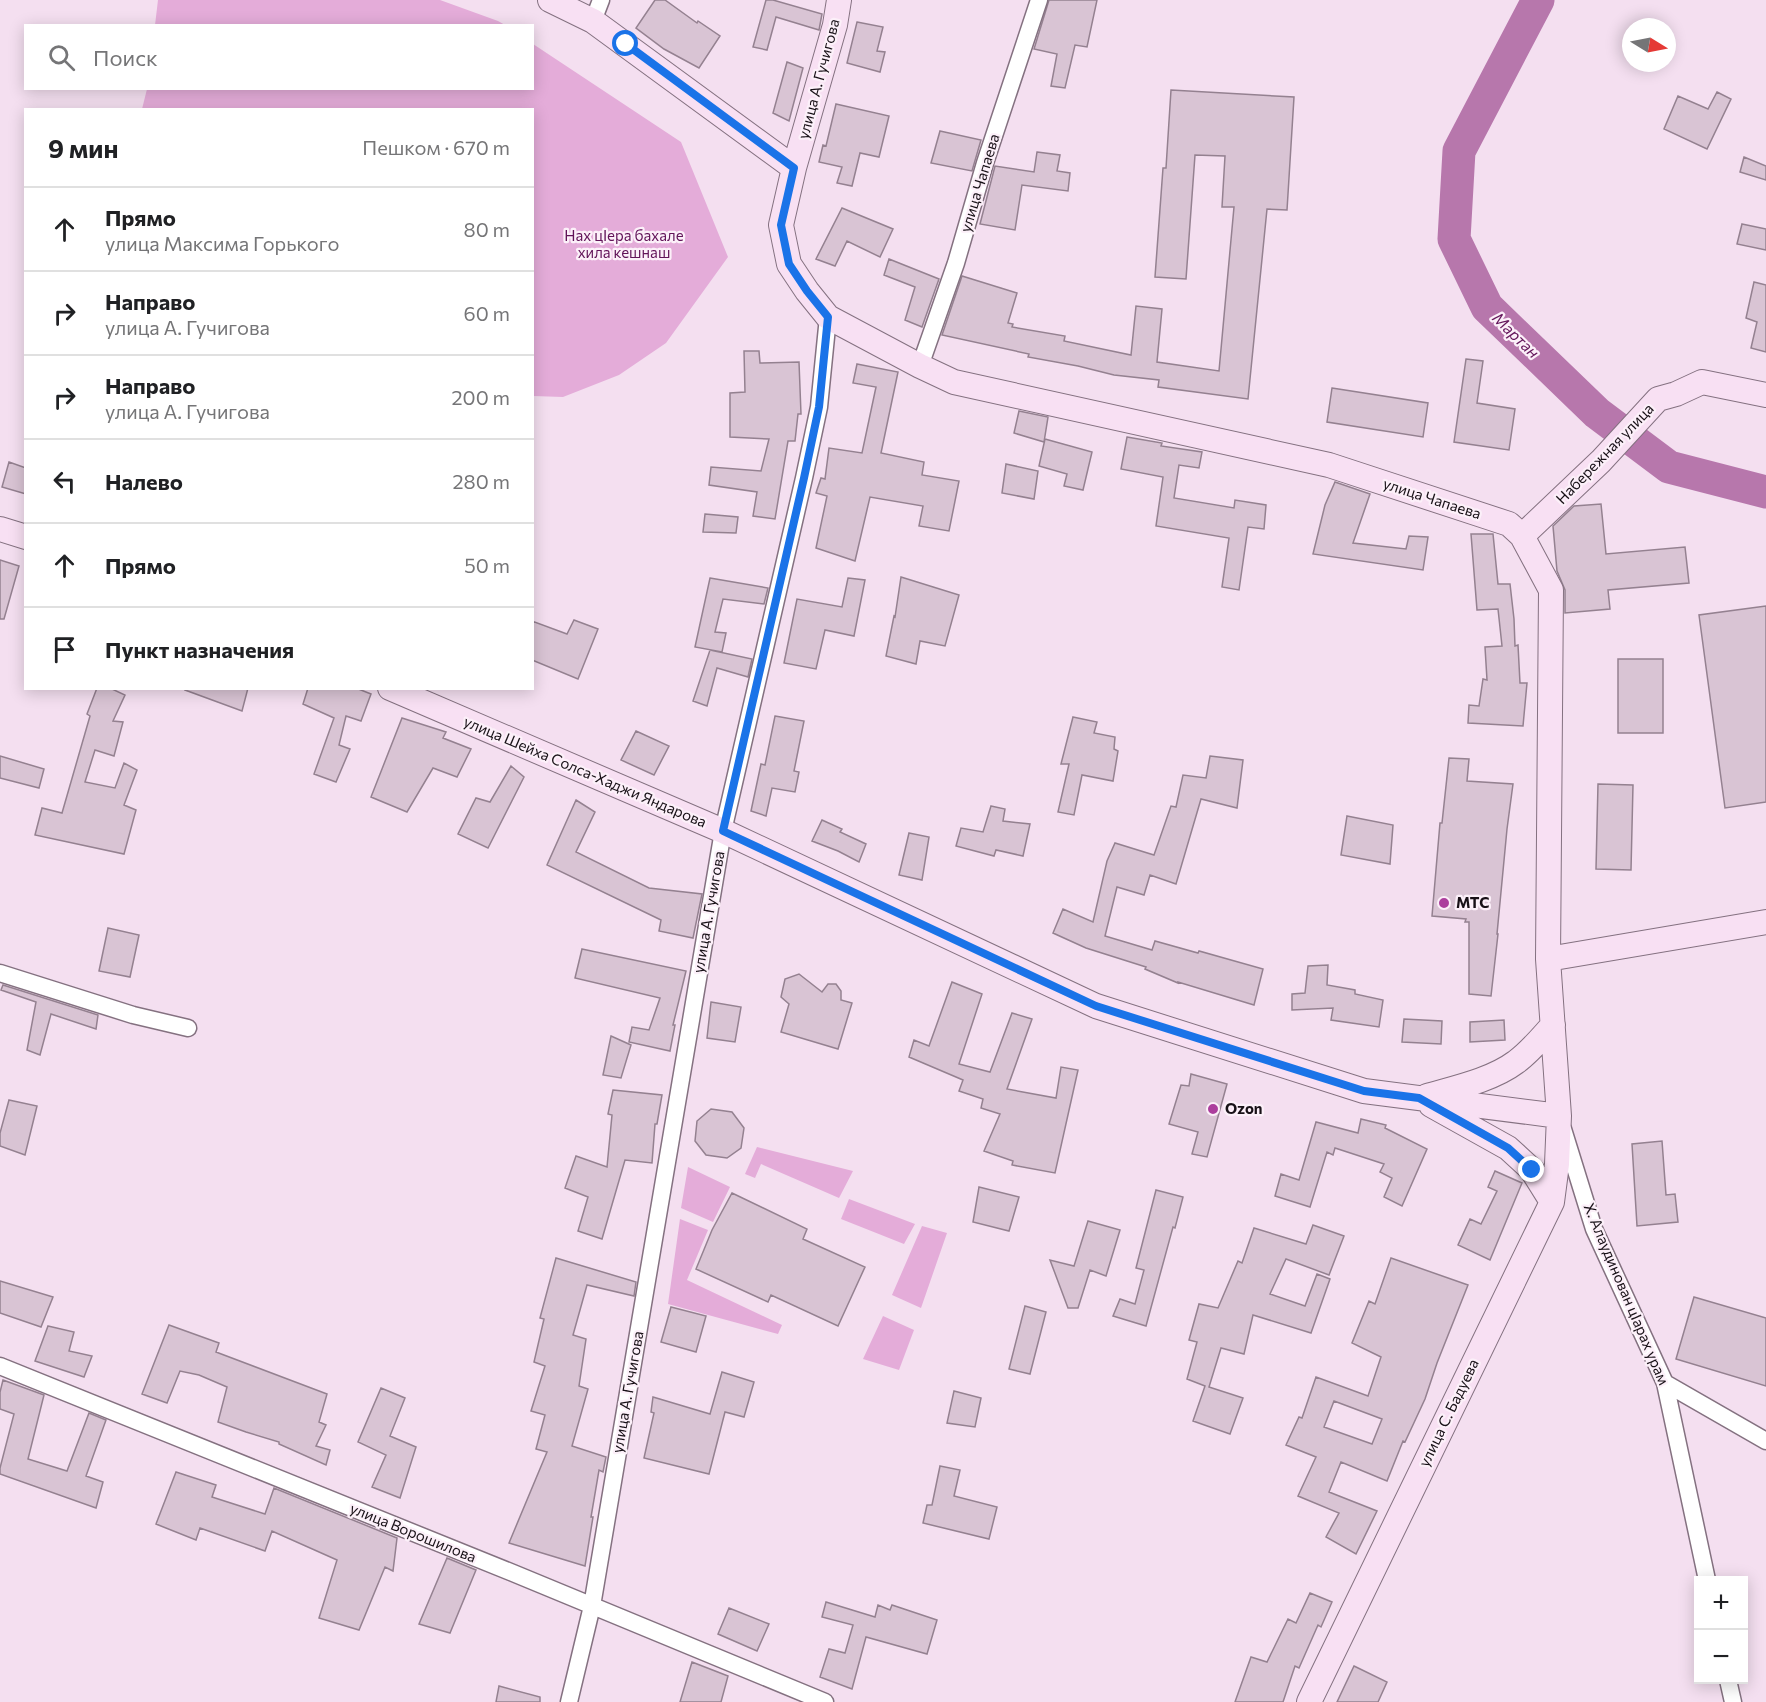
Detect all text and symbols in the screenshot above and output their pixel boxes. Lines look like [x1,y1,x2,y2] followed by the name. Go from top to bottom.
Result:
[793,17,843,141] street label: улица А. Гучигова
[1622,18,1676,72] north arrow
[24,24,534,90] search box
[612,30,638,56] route start
[45,41,78,74] icon: search
[93,44,158,71] text: Поиск
[956,131,1003,234] street label: улица Чапаева
[48,132,118,163] text: 9 мин
[362,135,510,159] text: Пешком · 670 m
[105,204,176,231] text: Прямо
[48,213,81,246] icon: ahead
[464,217,510,241] text: 80 m
[564,226,684,261] park label: Нах цIера бахале хила кешнаш
[105,231,339,255] text: улица Максима Горького
[105,288,195,315] text: Направо
[48,297,81,330] icon: right
[464,301,510,325] text: 60 m
[1489,308,1544,361] water label: Мартан
[105,315,270,339] text: улица А. Гучигова
[105,372,195,399] text: Направо
[48,381,81,414] icon: right
[452,385,510,409] text: 200 m
[105,399,270,423] text: улица А. Гучигова
[1552,399,1657,507] street label: Набережная улица
[48,465,81,498] icon: left
[105,468,183,495] text: Налево
[452,469,510,493] text: 280 m
[1381,474,1483,522] street label: улица Чапаева
[48,549,81,582] icon: ahead
[105,552,176,579] text: Прямо
[464,553,510,577] text: 50 m
[48,633,81,666] icon: arrive
[105,636,294,663] text: Пункт назначения
[461,712,709,831] street label: улица Шейха Солса-Хаджи Яндарова
[688,849,728,974] street label: улица А. Гучигова
[1456,893,1489,911] place label: МТС
[1437,896,1451,910] marker: МТС
[1225,1099,1263,1117] place label: Ozon
[1206,1102,1220,1116] marker: Ozon
[1518,1156,1544,1182] route end
[1580,1200,1673,1387] street label: Х. Алаудинован цIарах урам
[607,1329,647,1454] street label: улица А. Гучигова
[1414,1356,1482,1469] street label: улица С. Бадуева
[348,1498,479,1566] street label: улица Ворошилова
[1694,1576,1748,1684] map controls
[1694,1576,1748,1630] button: +
[1694,1630,1748,1684] button: −

